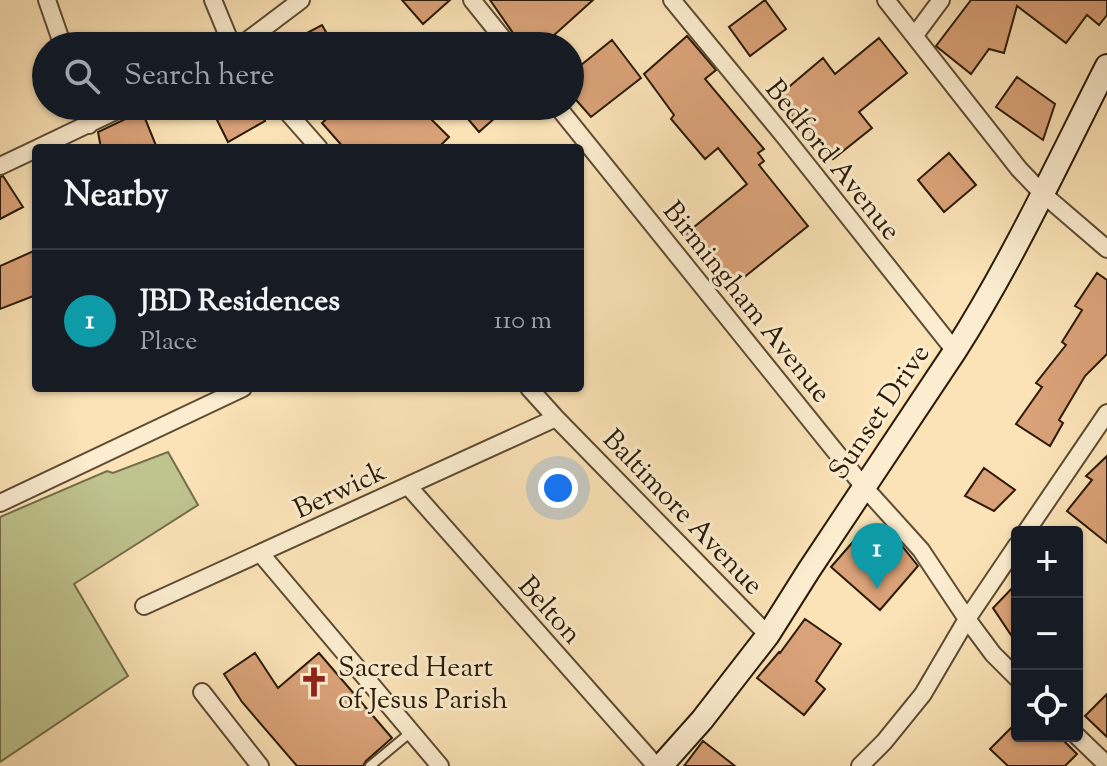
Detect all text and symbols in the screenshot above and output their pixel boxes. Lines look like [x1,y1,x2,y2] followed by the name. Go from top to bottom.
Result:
[32,32,584,120] search box
[60,54,104,98] icon: search
[124,55,274,98] text: Search here
[754,72,909,250] street label: Bedford Avenue
[64,172,169,221] text: Nearby
[652,194,840,412] street label: Birmingham Avenue
[140,281,340,324] text: JBD Residences
[86,303,94,340] text: 1
[494,303,552,340] text: 110 m
[140,324,197,361] text: Place
[820,337,941,489] street label: Sunset Drive
[592,421,772,605] street label: Baltimore Avenue
[288,453,393,530] street label: Berwick
[538,468,578,508] your location
[851,523,903,589] pin: 1
[1011,526,1083,742] map controls
[1011,526,1083,598] button: +
[507,568,590,654] street label: Belton
[1011,598,1083,670] button: −
[338,649,508,721] place label: Sacred Heart of Jesus Parish
[297,665,331,699] church icon: Sacred Heart of Jesus Parish
[1011,670,1083,742] button: locate

